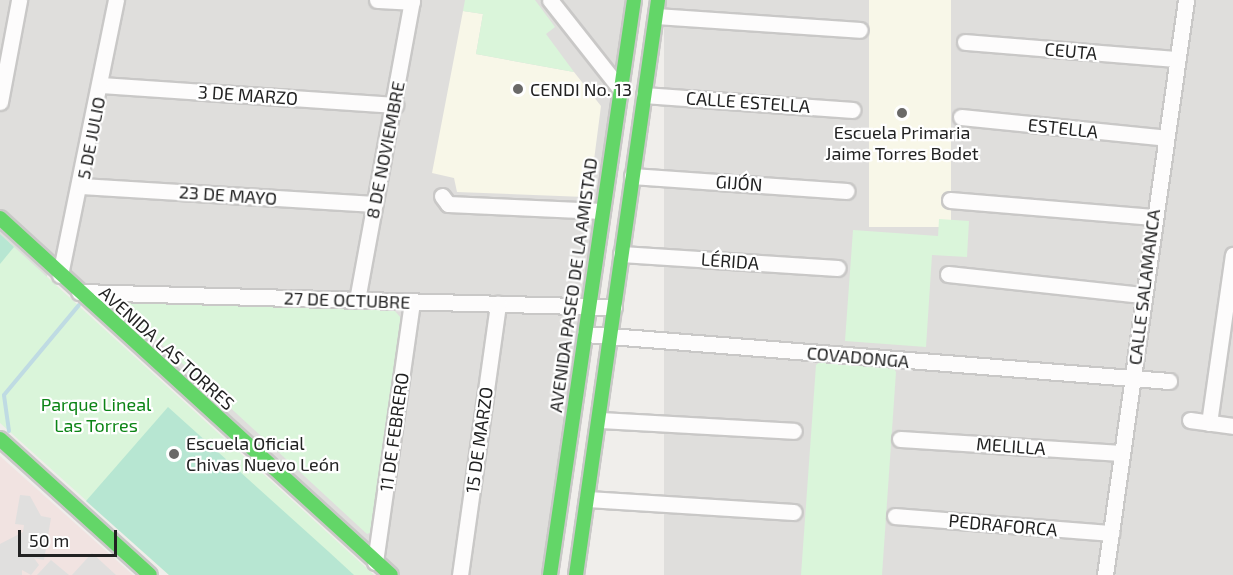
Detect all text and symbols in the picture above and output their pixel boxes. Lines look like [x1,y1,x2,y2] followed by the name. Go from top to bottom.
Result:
[1044,38,1098,64] street label: CEUTA
[530,78,632,100] place label: CENDI No. 13
[361,79,409,221] street label: 8 DE NOVIEMBRE
[197,81,299,109] street label: 3 DE MARZO
[511,82,525,96] marker: CENDI No. 13
[685,87,811,117] street label: CALLE ESTELLA
[72,95,110,181] street label: 5 DE JULIO
[895,106,909,120] marker: Escuela Primaria Jaime Torres Bodet
[1027,114,1099,142] street label: ESTELLA
[825,122,979,164] place label: Escuela Primaria Jaime Torres Bodet
[544,156,602,414] street label: AVENIDA PASEO DE LA AMISTAD
[715,171,763,195] street label: GIJÓN
[178,181,278,209] street label: 23 DE MAYO
[1124,208,1164,366] street label: CALLE SALAMANCA
[700,248,760,274] street label: LÉRIDA
[95,281,239,415] street label: AVENIDA LAS TORRES
[283,287,411,313] street label: 27 DE OCTUBRE
[806,342,910,372] street label: COVADONGA
[375,371,413,493] street label: 11 DE FEBRERO
[461,385,497,495] street label: 15 DE MARZO
[41,394,151,436] park label: Parque Lineal Las Torres
[186,433,339,476] place label: Escuela Oficial Chivas Nuevo León
[976,433,1046,459] street label: MELILLA
[167,447,181,461] marker: Escuela Oficial Chivas Nuevo León
[948,509,1058,541] street label: PEDRAFORCA
[21,518,120,556] scale bar
[29,529,69,551] text: 50 m

